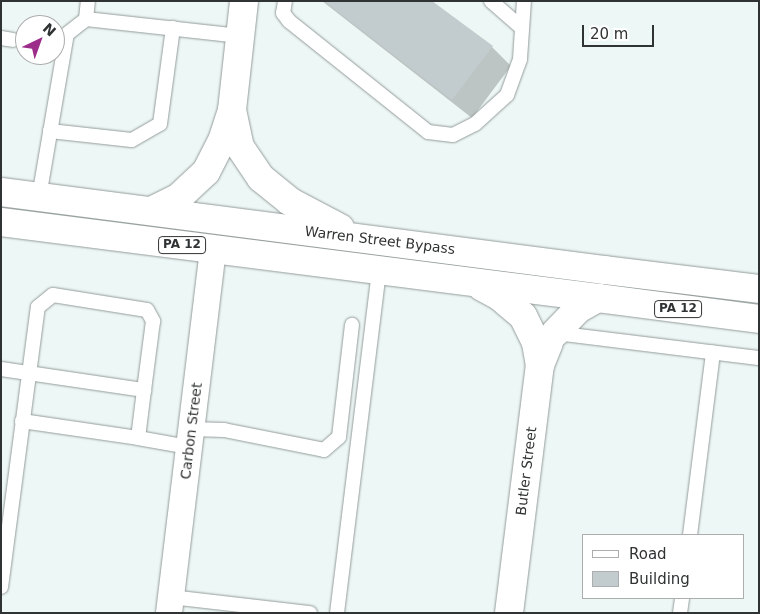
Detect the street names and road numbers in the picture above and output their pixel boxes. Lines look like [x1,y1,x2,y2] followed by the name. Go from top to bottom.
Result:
[304,222,456,258] street label: Warren Street Bypass
[157,236,207,254] road number: PA 12
[653,300,703,318] road number: PA 12
[177,382,205,480] street label: Carbon Street
[512,426,540,516] street label: Butler Street

